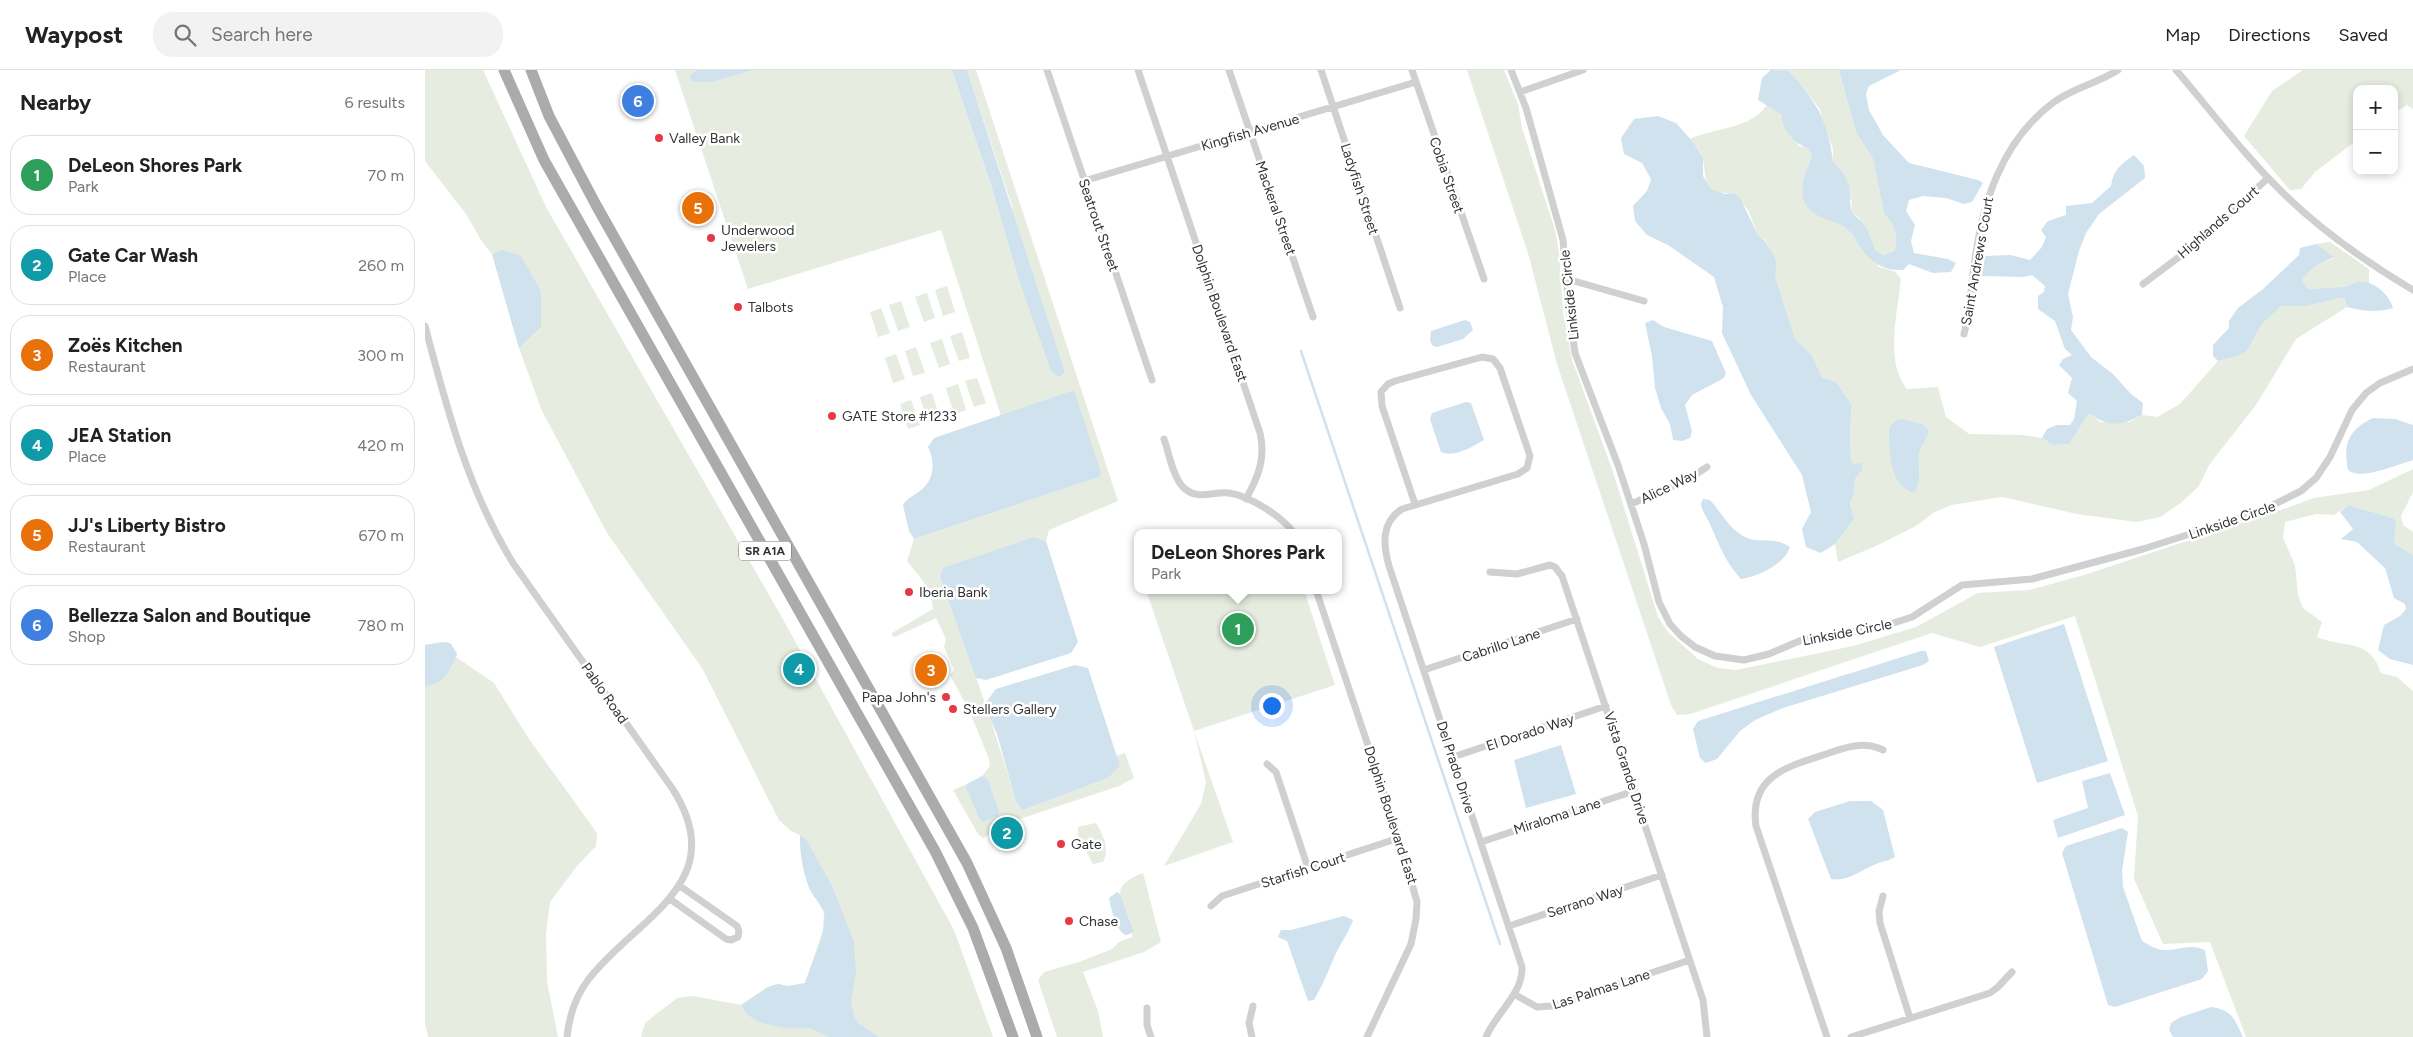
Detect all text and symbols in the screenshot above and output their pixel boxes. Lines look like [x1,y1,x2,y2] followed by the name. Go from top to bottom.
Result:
[153,12,503,57] search box
[25,20,123,49] text: Waypost
[171,21,199,49] icon: search
[211,23,313,46] text: Search here
[2165,24,2200,46] text: Map
[2228,24,2310,46] text: Directions
[2338,24,2388,46] text: Saved
[622,82,654,120] pin: 6
[2353,85,2398,175] map controls
[2353,85,2398,130] button: +
[20,90,91,115] text: Nearby
[344,93,405,112] text: 6 results
[1199,110,1302,155] street label: Kingfish Avenue
[669,130,740,147] place label: Valley Bank
[2353,130,2398,175] button: −
[653,132,665,144] marker: Valley Bank
[1426,135,1468,215] street label: Cobia Street
[1337,141,1382,237] street label: Ladyfish Street
[68,154,242,177] text: DeLeon Shores Park
[1251,159,1300,257] street label: Mackeral Street
[34,166,40,185] text: 1
[368,166,404,185] text: 70 m
[1075,176,1122,274] street label: Seatrout Street
[68,177,98,196] text: Park
[2174,182,2262,262] street label: Highlands Court
[682,189,714,227] pin: 5
[1958,195,1997,327] street label: Saint Andrews Court
[721,222,795,255] place label: Underwood Jewelers
[705,232,717,244] marker: Underwood Jewelers
[1188,242,1251,384] street label: Dolphin Boulevard East
[68,244,198,267] text: Gate Car Wash
[1556,249,1583,341] street label: Linkside Circle
[32,256,42,275] text: 2
[358,256,404,275] text: 260 m
[68,267,106,286] text: Place
[748,299,793,316] place label: Talbots
[732,301,744,313] marker: Talbots
[68,334,183,357] text: Zoës Kitchen
[33,346,41,365] text: 3
[357,346,404,365] text: 300 m
[68,357,146,376] text: Restaurant
[842,408,957,425] place label: GATE Store #1233
[826,410,838,422] marker: GATE Store #1233
[68,424,171,447] text: JEA Station
[32,436,42,455] text: 4
[357,436,404,455] text: 420 m
[68,447,106,466] text: Place
[1638,465,1701,508] street label: Alice Way
[2187,498,2278,543] street label: Linkside Circle
[68,514,226,537] text: JJ's Liberty Bistro
[32,526,42,545] text: 5
[359,526,404,545] text: 670 m
[1134,529,1342,594] popup
[68,537,146,556] text: Restaurant
[1151,541,1325,564] text: DeLeon Shores Park
[739,542,791,561] road number: SR A1A
[1151,564,1181,583] text: Park
[919,584,988,601] place label: Iberia Bank
[903,586,915,598] marker: Iberia Bank
[68,604,311,627] text: Bellezza Salon and Boutique
[1222,610,1254,648] pin: 1
[1801,615,1894,649] street label: Linkside Circle
[32,616,42,635] text: 6
[358,616,404,635] text: 780 m
[1460,625,1543,666] street label: Cabrillo Lane
[68,627,106,646] text: Shop
[783,650,815,688] pin: 4
[915,651,947,689] pin: 3
[577,660,632,727] street label: Pablo Road
[862,689,936,706] place label: Papa John's
[940,691,952,703] marker: Papa John's
[1259,693,1285,719] your location
[963,701,1057,718] place label: Stellers Gallery
[947,703,959,715] marker: Stellers Gallery
[1484,710,1577,755] street label: El Dorado Way
[1600,710,1653,827] street label: Vista Grande Drive
[1433,719,1479,816] street label: Del Prado Drive
[1360,744,1421,886] street label: Dolphin Boulevard East
[1511,794,1603,839] street label: Miraloma Lane
[991,814,1023,852] pin: 2
[1071,836,1102,853] place label: Gate
[1055,838,1067,850] marker: Gate
[1259,849,1348,892] street label: Starfish Court
[1545,881,1626,922] street label: Serrano Way
[1079,913,1119,930] place label: Chase
[1063,915,1075,927] marker: Chase
[1550,966,1652,1013] street label: Las Palmas Lane

